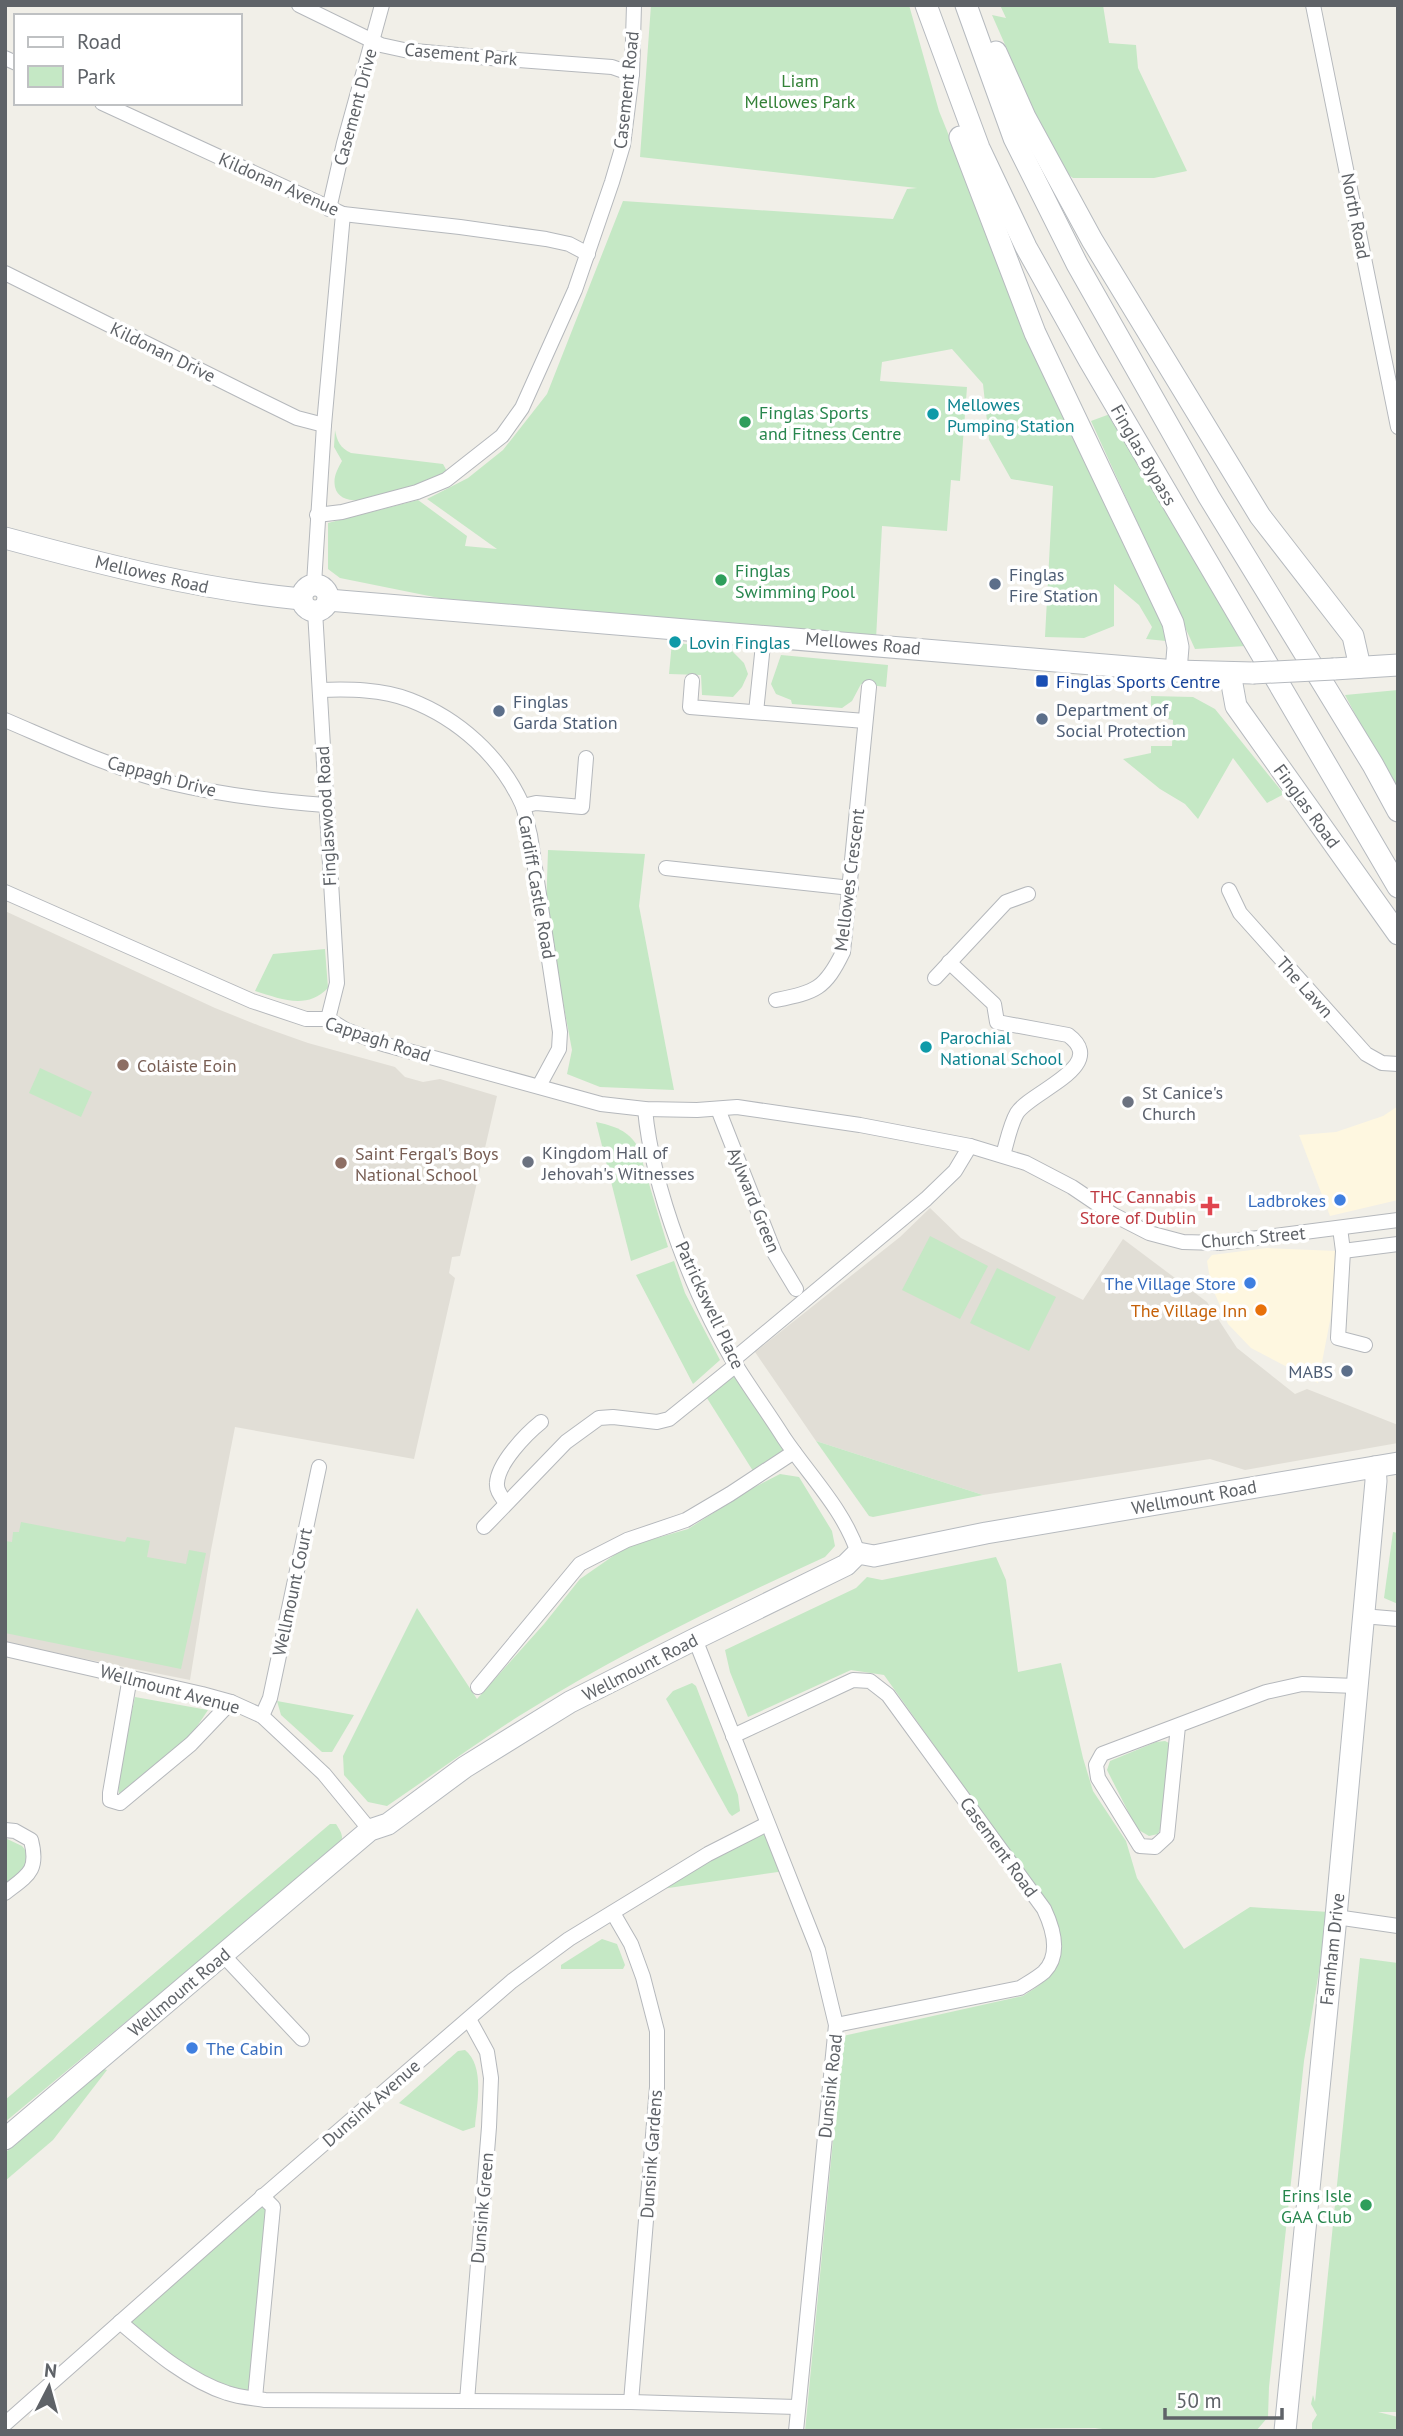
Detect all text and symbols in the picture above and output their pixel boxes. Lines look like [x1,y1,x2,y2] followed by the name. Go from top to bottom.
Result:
[14,14,242,105] legend
[77,28,121,55] text: Road
[608,30,644,150] street label: Casement Road
[404,38,519,70] street label: Casement Park
[328,46,382,168] street label: Casement Drive
[77,63,116,90] text: Park
[744,69,856,113] park label: Liam Mellowes Park
[215,147,343,221] street label: Kildonan Avenue
[1336,171,1376,261] street label: North Road
[107,317,219,387] street label: Kildonan Drive
[947,393,1075,437] place label: Mellowes Pumping Station
[1106,400,1182,510] street label: Finglas Bypass
[759,401,901,445] place label: Finglas Sports and Fitness Centre
[925,406,941,422] marker: Mellowes Pumping Station
[737,414,753,430] marker: Finglas Sports and Fitness Centre
[93,550,211,598] street label: Mellowes Road
[735,559,856,603] place label: Finglas Swimming Pool
[1009,563,1098,607] place label: Finglas Fire Station
[713,572,729,588] marker: Finglas Swimming Pool
[987,576,1003,592] marker: Finglas Fire Station
[804,626,922,660] street label: Mellowes Road
[689,631,790,654] place label: Lovin Finglas
[667,634,683,650] marker: Lovin Finglas
[1056,670,1220,693] place label: Finglas Sports Centre
[1034,673,1050,689] marker: Finglas Sports Centre
[513,690,618,734] place label: Finglas Garda Station
[1056,698,1186,742] place label: Department of Social Protection
[491,703,507,719] marker: Finglas Garda Station
[1034,711,1050,727] marker: Department of Social Protection
[311,745,341,887] street label: Finglaswood Road
[105,750,219,802] street label: Cappagh Drive
[1269,759,1345,853] street label: Finglas Road
[829,807,869,953] street label: Mellowes Crescent
[513,813,561,961] street label: Cardiff Castle Road
[1271,952,1339,1022] street label: The Lawn
[322,1011,434,1067] street label: Cappagh Road
[940,1026,1063,1070] place label: Parochial National School
[918,1039,934,1055] marker: Parochial National School
[137,1054,237,1077] place label: Coláiste Eoin
[115,1057,131,1073] marker: Coláiste Eoin
[1142,1081,1223,1125] place label: St Canice's Church
[1120,1094,1136,1110] marker: St Canice's Church
[541,1141,695,1185] place label: Kingdom Hall of Jehovah's Witnesses
[355,1142,499,1186] place label: Saint Fergal's Boys National School
[722,1144,786,1256] street label: Aylward Green
[520,1154,536,1170] marker: Kingdom Hall of Jehovah's Witnesses
[333,1155,349,1171] marker: Saint Fergal's Boys National School
[1080,1185,1196,1229] place label: THC Cannabis Store of Dublin
[1248,1189,1326,1212] place label: Ladbrokes
[1332,1192,1348,1208] marker: Ladbrokes
[1202,1198,1218,1214] marker: THC Cannabis Store of Dublin
[1200,1221,1306,1253] street label: Church Street
[670,1237,750,1373] street label: Patrickswell Place
[1104,1272,1236,1295] place label: The Village Store
[1242,1275,1258,1291] marker: The Village Store
[1131,1299,1247,1322] place label: The Village Inn
[1253,1302,1269,1318] marker: The Village Inn
[1288,1360,1333,1383] place label: MABS
[1339,1363,1355,1379] marker: MABS
[1130,1475,1258,1519] street label: Wellmount Road
[267,1526,317,1658] street label: Wellmount Court
[578,1628,702,1706] street label: Wellmount Road
[97,1659,243,1719] street label: Wellmount Avenue
[955,1792,1043,1902] street label: Casement Road
[1315,1892,1349,2006] street label: Farnham Drive
[123,1942,235,2042] street label: Wellmount Road
[813,2033,847,2139] street label: Dunsink Road
[206,2037,283,2060] place label: The Cabin
[184,2040,200,2056] marker: The Cabin
[317,2054,425,2152] street label: Dunsink Avenue
[635,2089,667,2219] street label: Dunsink Gardens
[466,2151,498,2265] street label: Dunsink Green
[1281,2184,1352,2228] place label: Erins Isle GAA Club
[1358,2197,1374,2213] marker: Erins Isle GAA Club
[14,2352,84,2422] north arrow
[43,2358,58,2383] text: N
[1165,2376,1282,2420] scale bar
[1176,2387,1222,2414] text: 50 m

